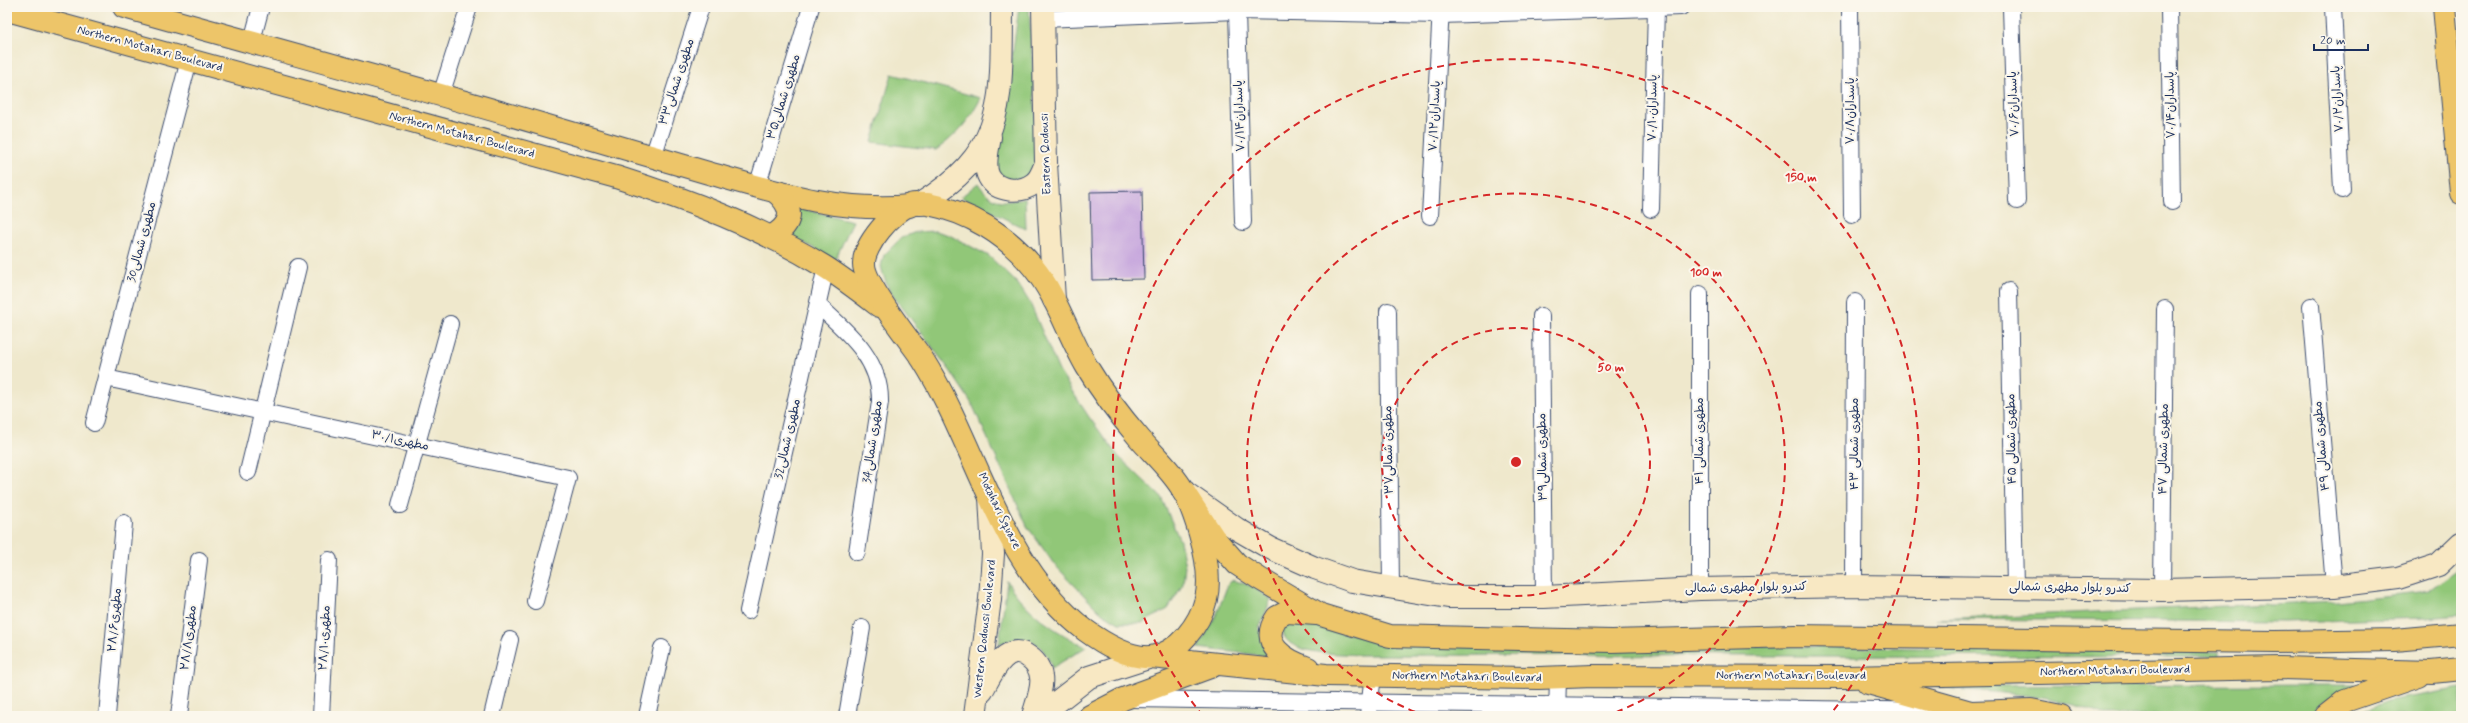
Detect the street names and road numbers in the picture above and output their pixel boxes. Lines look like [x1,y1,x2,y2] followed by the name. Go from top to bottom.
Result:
[76,22,224,76] street label: Northern Motahari Boulevard
[655,37,699,127] street label: مطهرى شمالى۳۳
[763,52,805,142] street label: مطهرى شمالى۳۵
[2328,65,2348,133] street label: پاسداران۷۰/۲
[2005,71,2023,137] street label: پاسداران۷۰/۶
[2162,71,2180,139] street label: پاسداران۷۰/۴
[1644,74,1662,142] street label: پاسداران۷۰/۱۰
[1843,77,1859,145] street label: پاسداران۷۰/۸
[1231,80,1249,152] street label: پاسداران۷۰/۱۴
[1425,80,1445,152] street label: پاسداران۷۰/۱۲
[388,108,536,162] street label: Northern Motahari Boulevard
[1037,113,1055,195] street label: Eastern Qodousi
[124,200,160,284] street label: مطهرى شمالى30
[2003,393,2021,485] street label: مطهرى شمالى ۴۵
[771,397,805,481] street label: 32مطهرى شمالى
[1692,397,1708,485] street label: ۴۱ مطهرى شمالى
[1847,398,1863,490] street label: مطهرى شمالى ۴۳
[859,400,887,484] street label: 34مطهرى شمالى
[2310,400,2334,492] street label: مطهرى شمالى ۴۹
[2155,403,2173,495] street label: مطهرى شمالى ۴۷
[1380,405,1398,495] street label: مطهرى شمالى۳۷
[1534,413,1552,501] street label: مطهرى شمالى۳۹
[370,427,430,455] street label: مطهری۳۰/۱
[974,470,1024,552] street label: Motahari Square
[970,559,1000,699] street label: Western Qodousi Boulevard
[1685,579,1807,597] street label: کندرو بلوار مطهری شمالی
[2009,579,2131,597] street label: کندرو بلوار مطهری شمالی
[104,587,126,653] street label: مطهری۲۸/۶
[177,605,201,671] street label: مطهری۲۸/۸
[315,605,335,671] street label: مطهری۲۸/۱۰
[2040,662,2190,680] street label: Northern Motahari Boulevard
[1392,668,1542,686] street label: Northern Motahari Boulevard
[1716,668,1866,684] street label: Northern Motahari Boulevard

